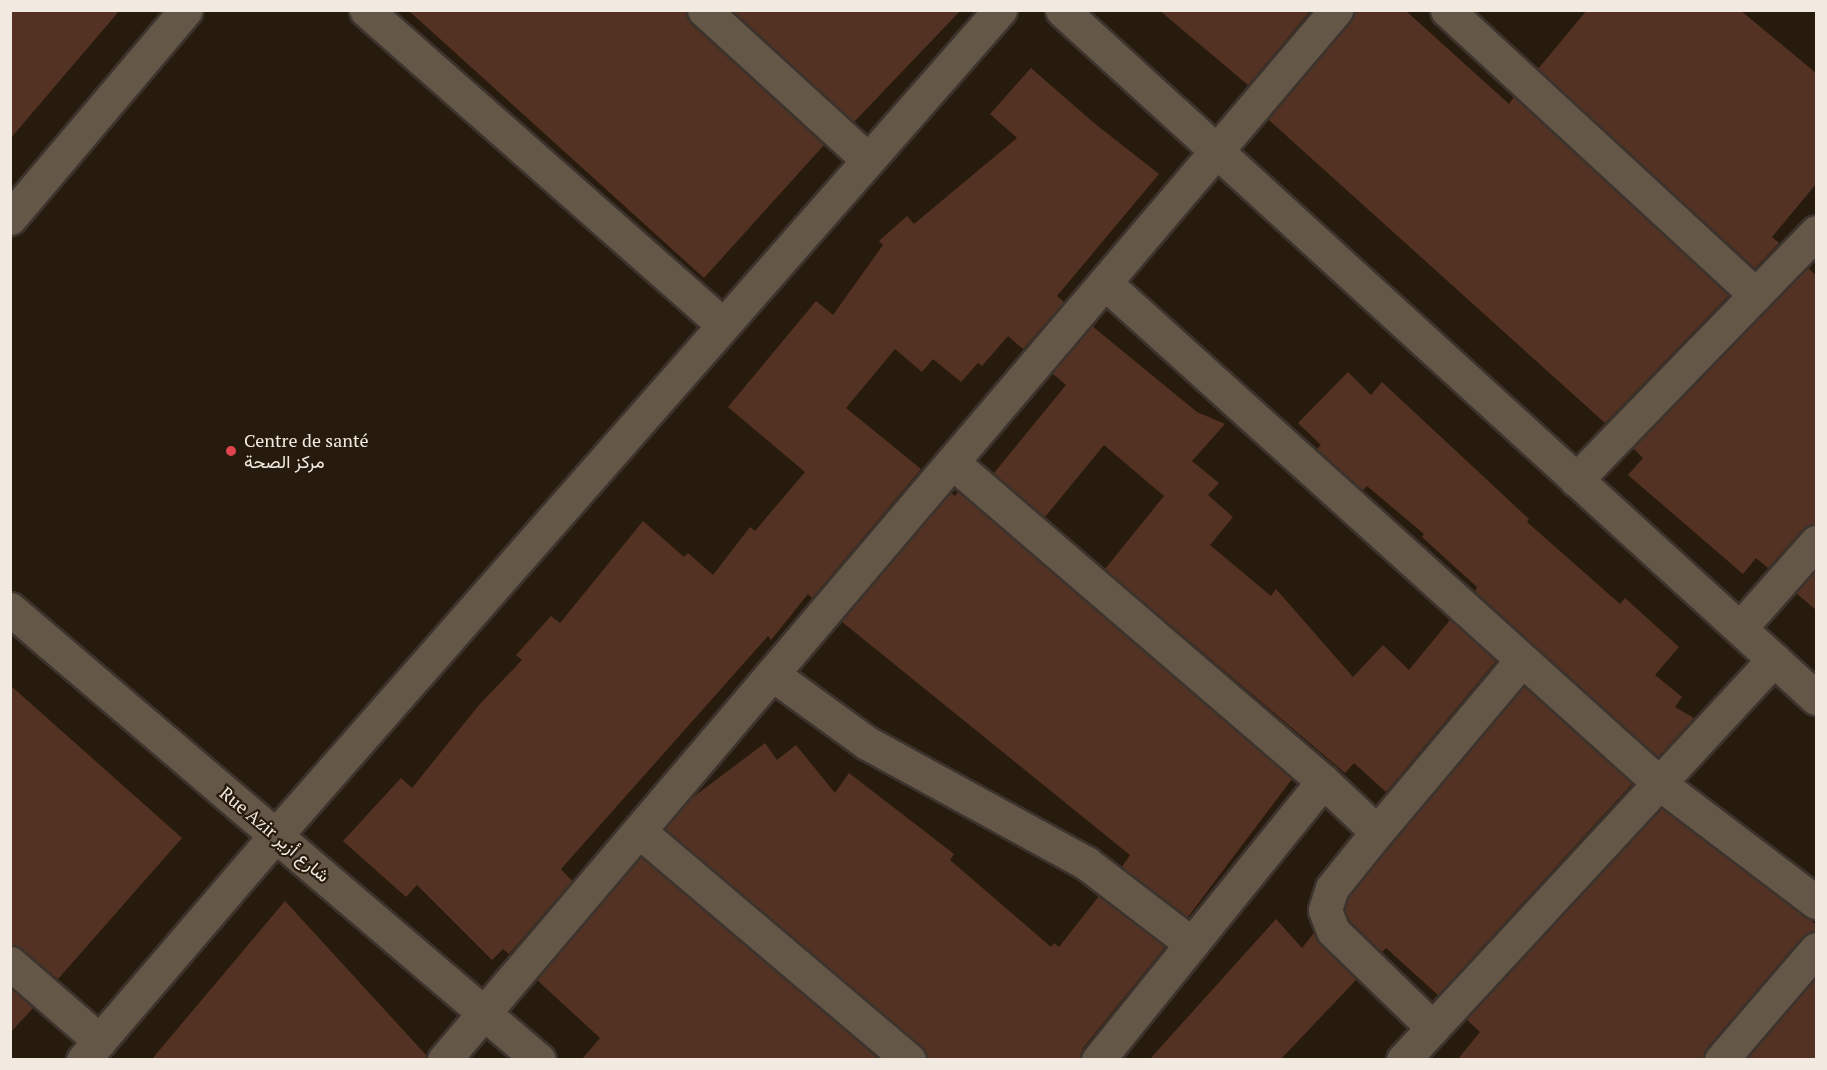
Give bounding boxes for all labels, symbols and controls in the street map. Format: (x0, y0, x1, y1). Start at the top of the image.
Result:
place label: Centre de santé مركز الصحة (244, 430, 369, 472)
marker: Centre de santé مركز الصحة (222, 442, 240, 460)
street label: Rue Azir شارع أزير (216, 782, 334, 886)

